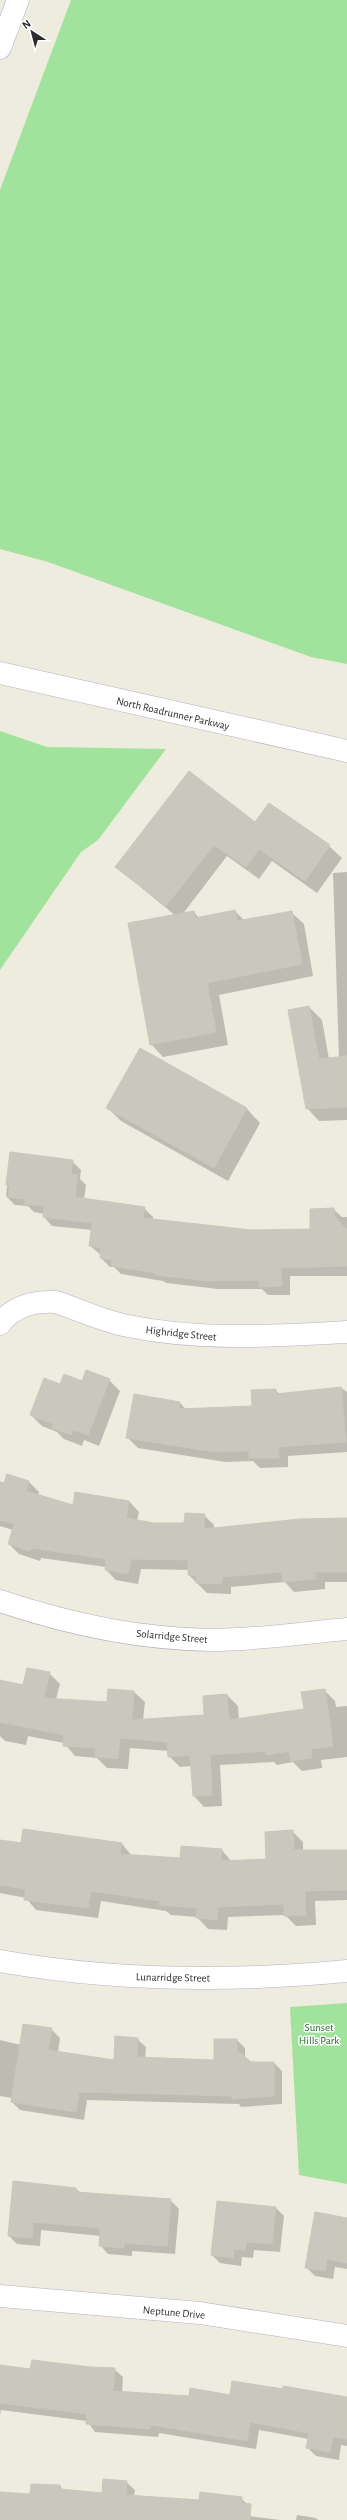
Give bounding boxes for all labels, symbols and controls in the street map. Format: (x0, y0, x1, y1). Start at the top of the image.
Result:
north arrow (12, 12, 52, 52)
text: N (20, 18, 33, 31)
street label: North Roadrunner Parkway (115, 695, 231, 732)
street label: Highridge Street (145, 1324, 217, 1343)
street label: Solarridge Street (136, 1628, 209, 1645)
street label: Lunarridge Street (136, 1971, 211, 1984)
park label: Sunset Hills Park (299, 2022, 339, 2046)
street label: Neptune Drive (142, 2304, 206, 2321)

